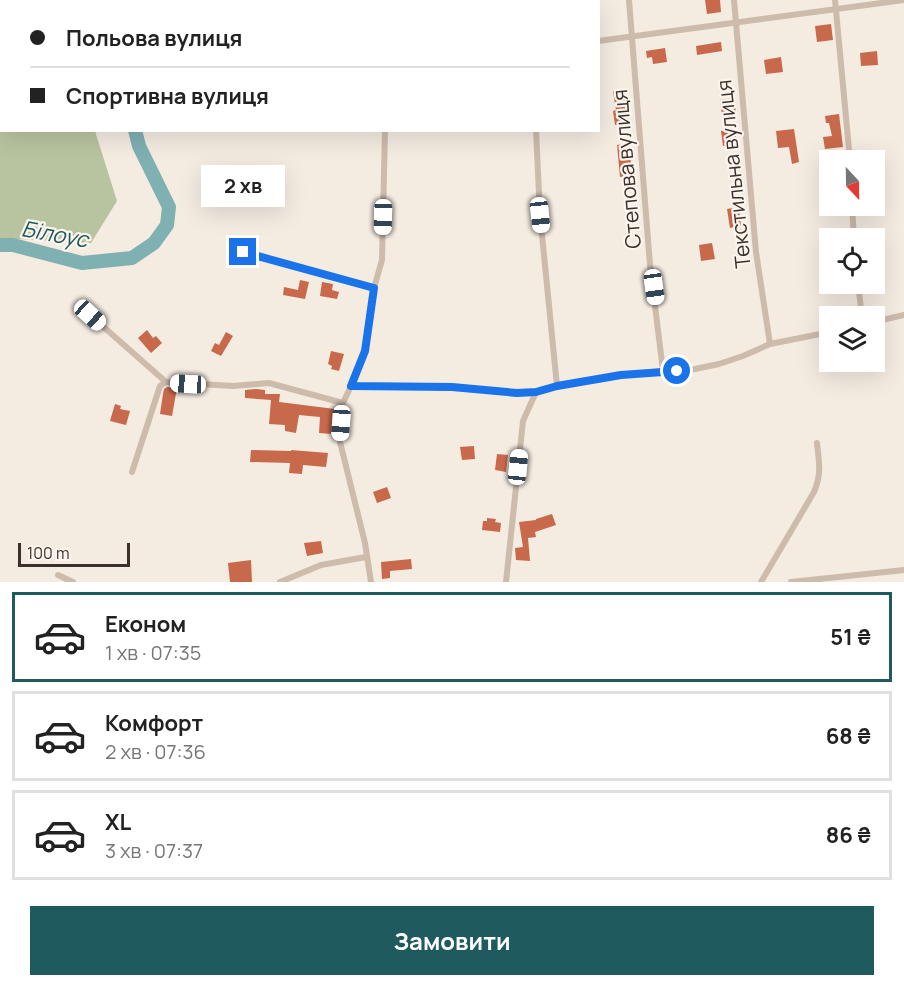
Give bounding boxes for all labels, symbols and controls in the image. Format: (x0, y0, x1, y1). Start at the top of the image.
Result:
text: Польова вулиця (66, 23, 242, 53)
street label: Текстильна вулиця (709, 78, 757, 270)
text: Спортивна вулиця (66, 81, 269, 111)
street label: Степова вулиця (605, 88, 647, 250)
north arrow (819, 150, 885, 216)
map controls (819, 150, 885, 372)
callout: 2 хв (201, 165, 285, 207)
text: 2 хв (224, 172, 262, 199)
car (529, 196, 551, 234)
car (374, 199, 392, 235)
water label: Білоус (19, 213, 92, 255)
button: locate (819, 228, 885, 294)
route end (229, 238, 256, 265)
car (643, 268, 665, 306)
car (71, 296, 109, 334)
button: layers (819, 306, 885, 372)
route start (663, 357, 690, 384)
car (170, 374, 206, 394)
car (331, 404, 351, 442)
car (507, 448, 529, 486)
scale bar (18, 540, 130, 568)
text: 100 m (27, 542, 70, 564)
text: Економ (105, 609, 186, 639)
icon: car (33, 610, 87, 664)
text: 51 ₴ (830, 622, 871, 652)
text: 1 хв · 07:35 (105, 639, 201, 666)
text: Комфорт (105, 708, 203, 738)
icon: car (33, 709, 87, 763)
text: 68 ₴ (826, 721, 871, 751)
text: 2 хв · 07:36 (105, 738, 206, 765)
text: XL (105, 807, 131, 837)
icon: car (33, 808, 87, 862)
text: 86 ₴ (826, 820, 871, 850)
text: 3 хв · 07:37 (105, 837, 203, 864)
button: Замовити (30, 906, 874, 975)

